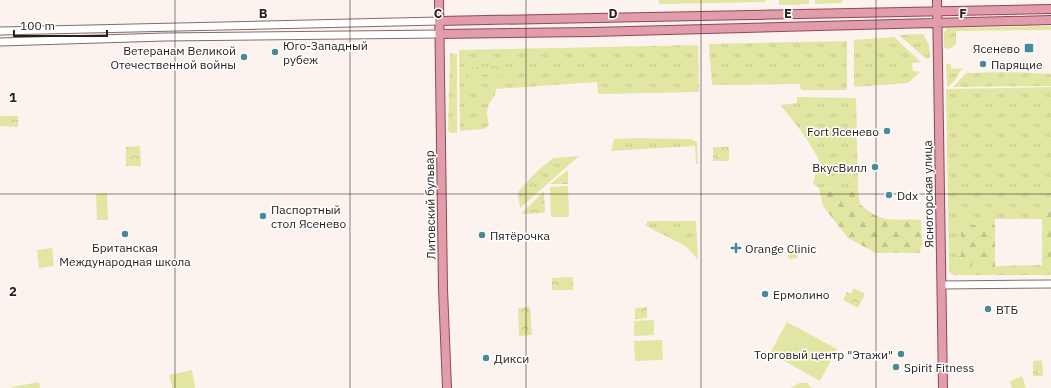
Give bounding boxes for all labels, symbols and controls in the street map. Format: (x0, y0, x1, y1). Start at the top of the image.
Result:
text: B (259, 5, 268, 22)
text: C (434, 5, 443, 22)
text: D (608, 5, 618, 22)
text: E (784, 5, 792, 22)
text: F (959, 5, 967, 22)
scale bar (14, 12, 107, 38)
text: 100 m (20, 18, 55, 33)
place label: Юго-Западный рубеж (283, 38, 368, 67)
place label: Ясенево (973, 41, 1020, 56)
marker: Ясенево (1023, 42, 1035, 54)
place label: Ветеранам Великой Отечественной войны (110, 43, 236, 72)
marker: Юго-Западный рубеж (270, 47, 280, 57)
marker: Ветеранам Великой Отечественной войны (239, 52, 249, 62)
place label: Парящие (991, 57, 1043, 72)
marker: Парящие (978, 59, 988, 69)
text: 1 (9, 89, 17, 106)
place label: Fort Ясенево (807, 124, 879, 139)
marker: Fort Ясенево (882, 126, 892, 136)
street label: Ясногорская улица (920, 140, 936, 248)
street label: Литовский бульвар (422, 150, 438, 260)
place label: ВкусВилл (812, 160, 867, 175)
marker: ВкусВилл (870, 162, 880, 172)
place label: Ddx (897, 188, 918, 203)
marker: Ddx (884, 190, 894, 200)
place label: Паспортный стол Ясенево (271, 202, 346, 231)
marker: Паспортный стол Ясенево (258, 211, 268, 221)
place label: Пятёрочка (490, 228, 550, 243)
marker: Британская Международная школа (120, 229, 130, 239)
marker: Пятёрочка (477, 230, 487, 240)
place label: Британская Международная школа (59, 240, 191, 269)
place label: Orange Clinic (745, 241, 816, 256)
marker: Orange Clinic (730, 242, 742, 254)
text: 2 (9, 283, 17, 300)
place label: Ермолино (773, 287, 830, 302)
marker: Ермолино (760, 289, 770, 299)
place label: ВТБ (996, 302, 1018, 317)
marker: ВТБ (983, 304, 993, 314)
place label: Торговый центр "Этажи" (754, 347, 893, 362)
marker: Торговый центр "Этажи" (896, 349, 906, 359)
place label: Дикси (494, 351, 529, 366)
marker: Дикси (481, 353, 491, 363)
place label: Spirit Fitness (904, 360, 974, 375)
marker: Spirit Fitness (891, 362, 901, 372)

